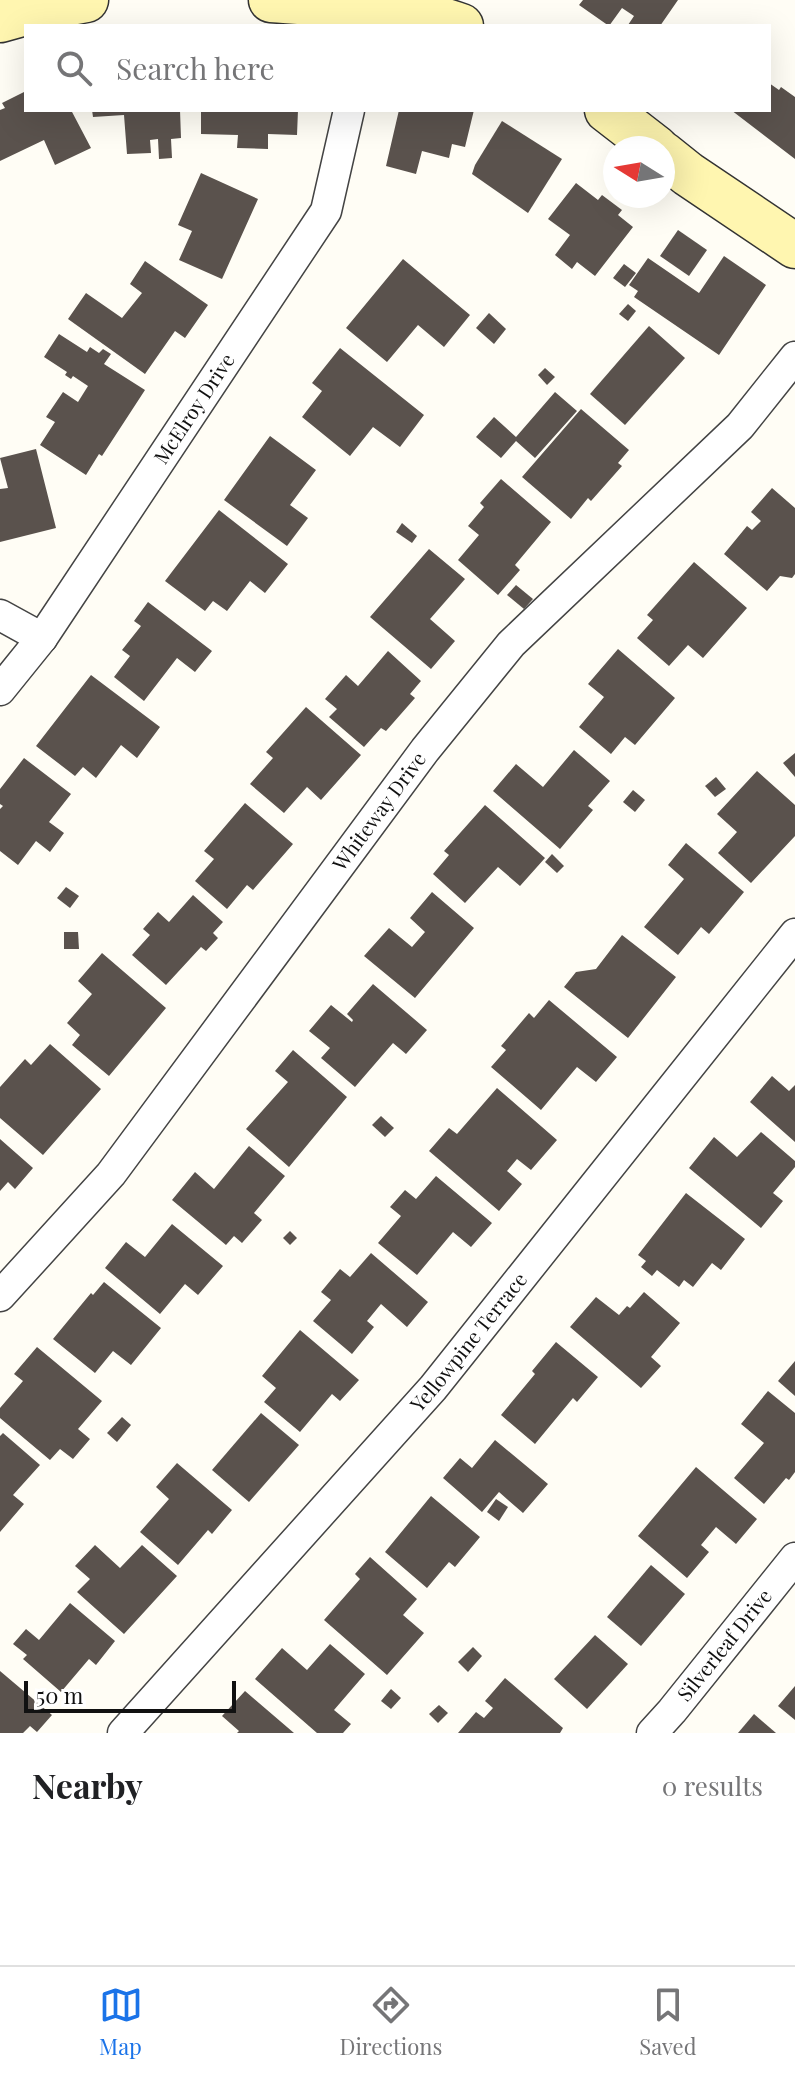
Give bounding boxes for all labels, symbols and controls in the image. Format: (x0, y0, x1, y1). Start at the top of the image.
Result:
search box (24, 24, 771, 112)
icon: search (52, 46, 96, 90)
text: Search here (116, 48, 275, 88)
north arrow (603, 136, 675, 208)
street label: McElroy Drive (147, 347, 240, 469)
street label: Whiteway Drive (325, 746, 431, 876)
street label: Yellowpine Terrace (403, 1266, 532, 1417)
street label: Silverleaf Drive (670, 1583, 777, 1706)
scale bar (24, 1677, 236, 1713)
text: 50 m (36, 1680, 83, 1710)
text: Nearby (32, 1762, 143, 1808)
text: 0 results (662, 1768, 763, 1803)
tab: Map (99, 1983, 143, 2061)
tab: Directions (340, 1983, 442, 2061)
tab: Saved (639, 1983, 697, 2061)

